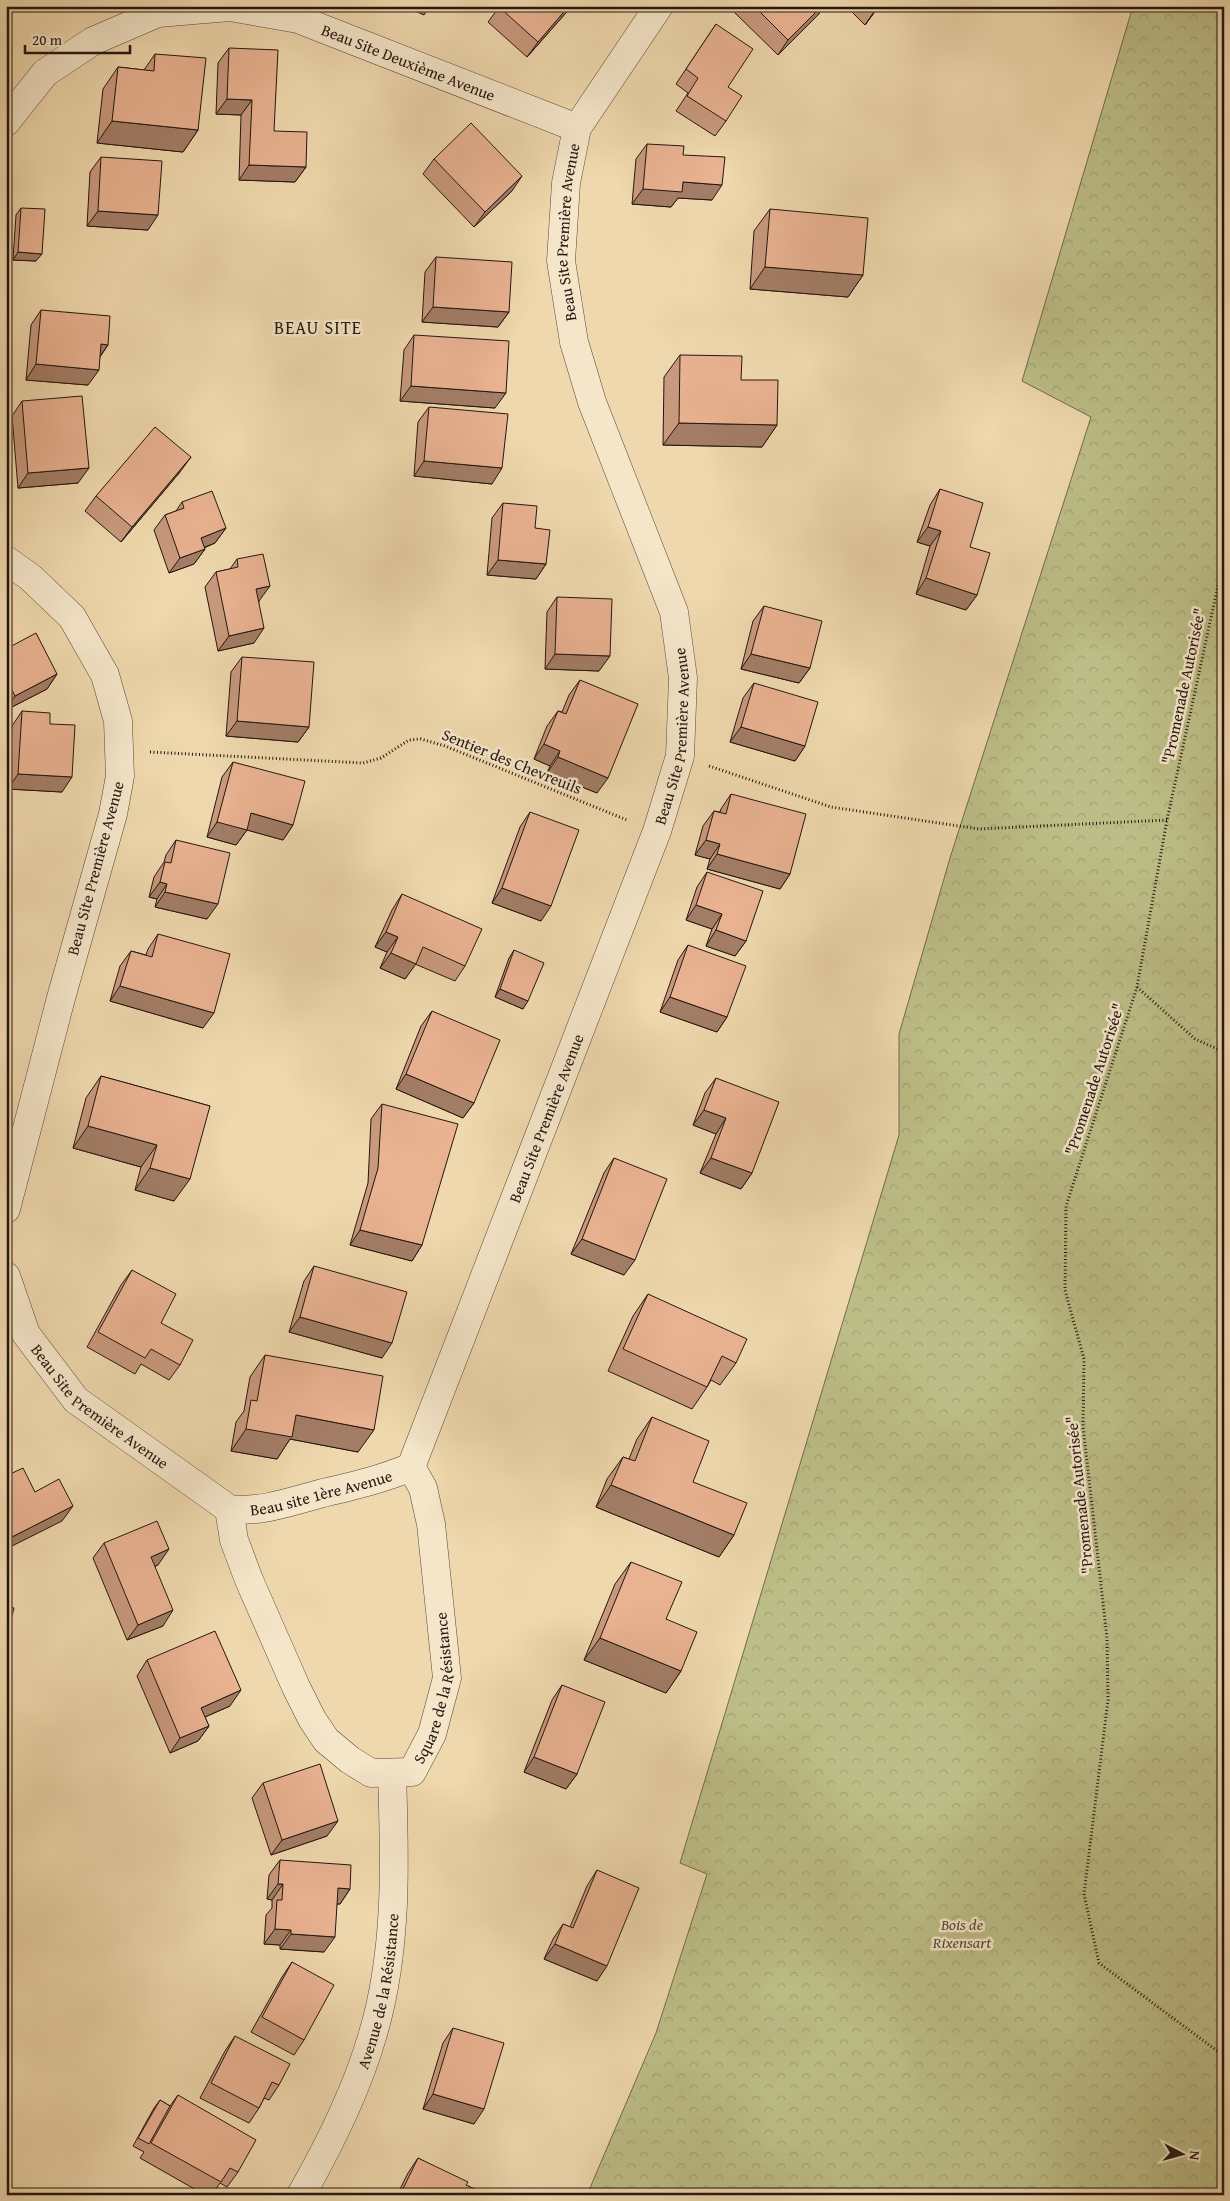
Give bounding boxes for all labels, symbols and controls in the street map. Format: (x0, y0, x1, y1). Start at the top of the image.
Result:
street label: Beau Site Deuxième Avenue (318, 17, 499, 107)
scale bar (25, 22, 130, 54)
text: 20 m (32, 29, 63, 50)
street label: Beau Site Première Avenue (549, 141, 586, 323)
district label: BEAU SITE (274, 314, 362, 341)
street label: "Promenade Autorisée" (1155, 606, 1211, 766)
street label: Beau Site Première Avenue (648, 646, 695, 828)
street label: Sentier des Chevreuils (438, 722, 586, 800)
street label: Beau Site Première Avenue (60, 778, 130, 958)
street label: "Promenade Autorisée" (1058, 1000, 1130, 1158)
street label: Beau Site Première Avenue (502, 1030, 589, 1206)
street label: Beau Site Première Avenue (25, 1339, 174, 1475)
street label: "Promenade Autorisée" (1059, 1415, 1099, 1575)
street label: Beau site 1ère Avenue (249, 1463, 395, 1522)
street label: Square de la Résistance (407, 1611, 460, 1768)
park label: Bois de Rixensart (932, 1912, 992, 1954)
street label: Avenue de la Résistance (350, 1913, 404, 2072)
north arrow (1158, 2128, 1208, 2178)
text: N (1184, 2150, 1205, 2162)

